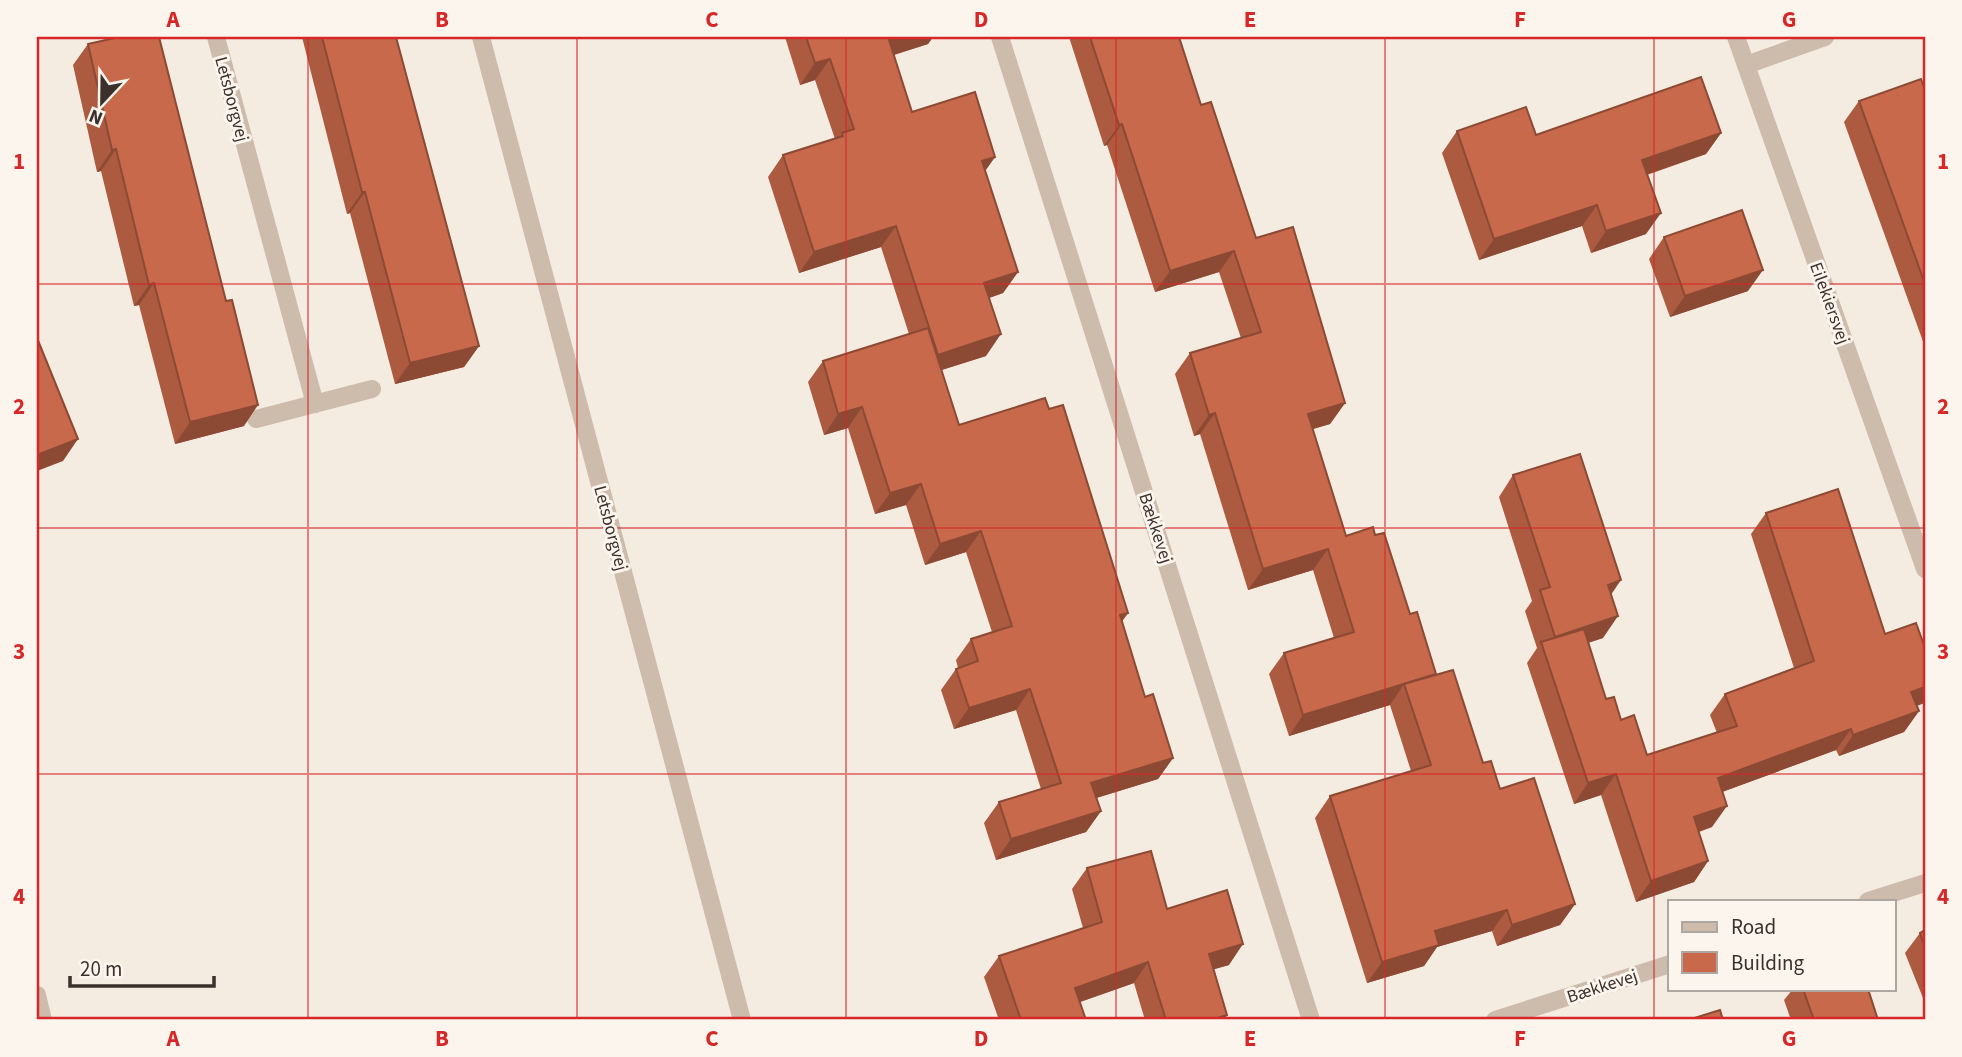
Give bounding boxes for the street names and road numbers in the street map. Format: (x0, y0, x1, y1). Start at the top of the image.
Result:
street label: Letsborgvej (208, 54, 255, 144)
street label: Eilekiersvej (1803, 259, 1856, 347)
street label: Letsborgvej (587, 483, 634, 573)
street label: Bækkevej (1132, 490, 1179, 567)
street label: Bækkevej (1564, 963, 1641, 1010)

